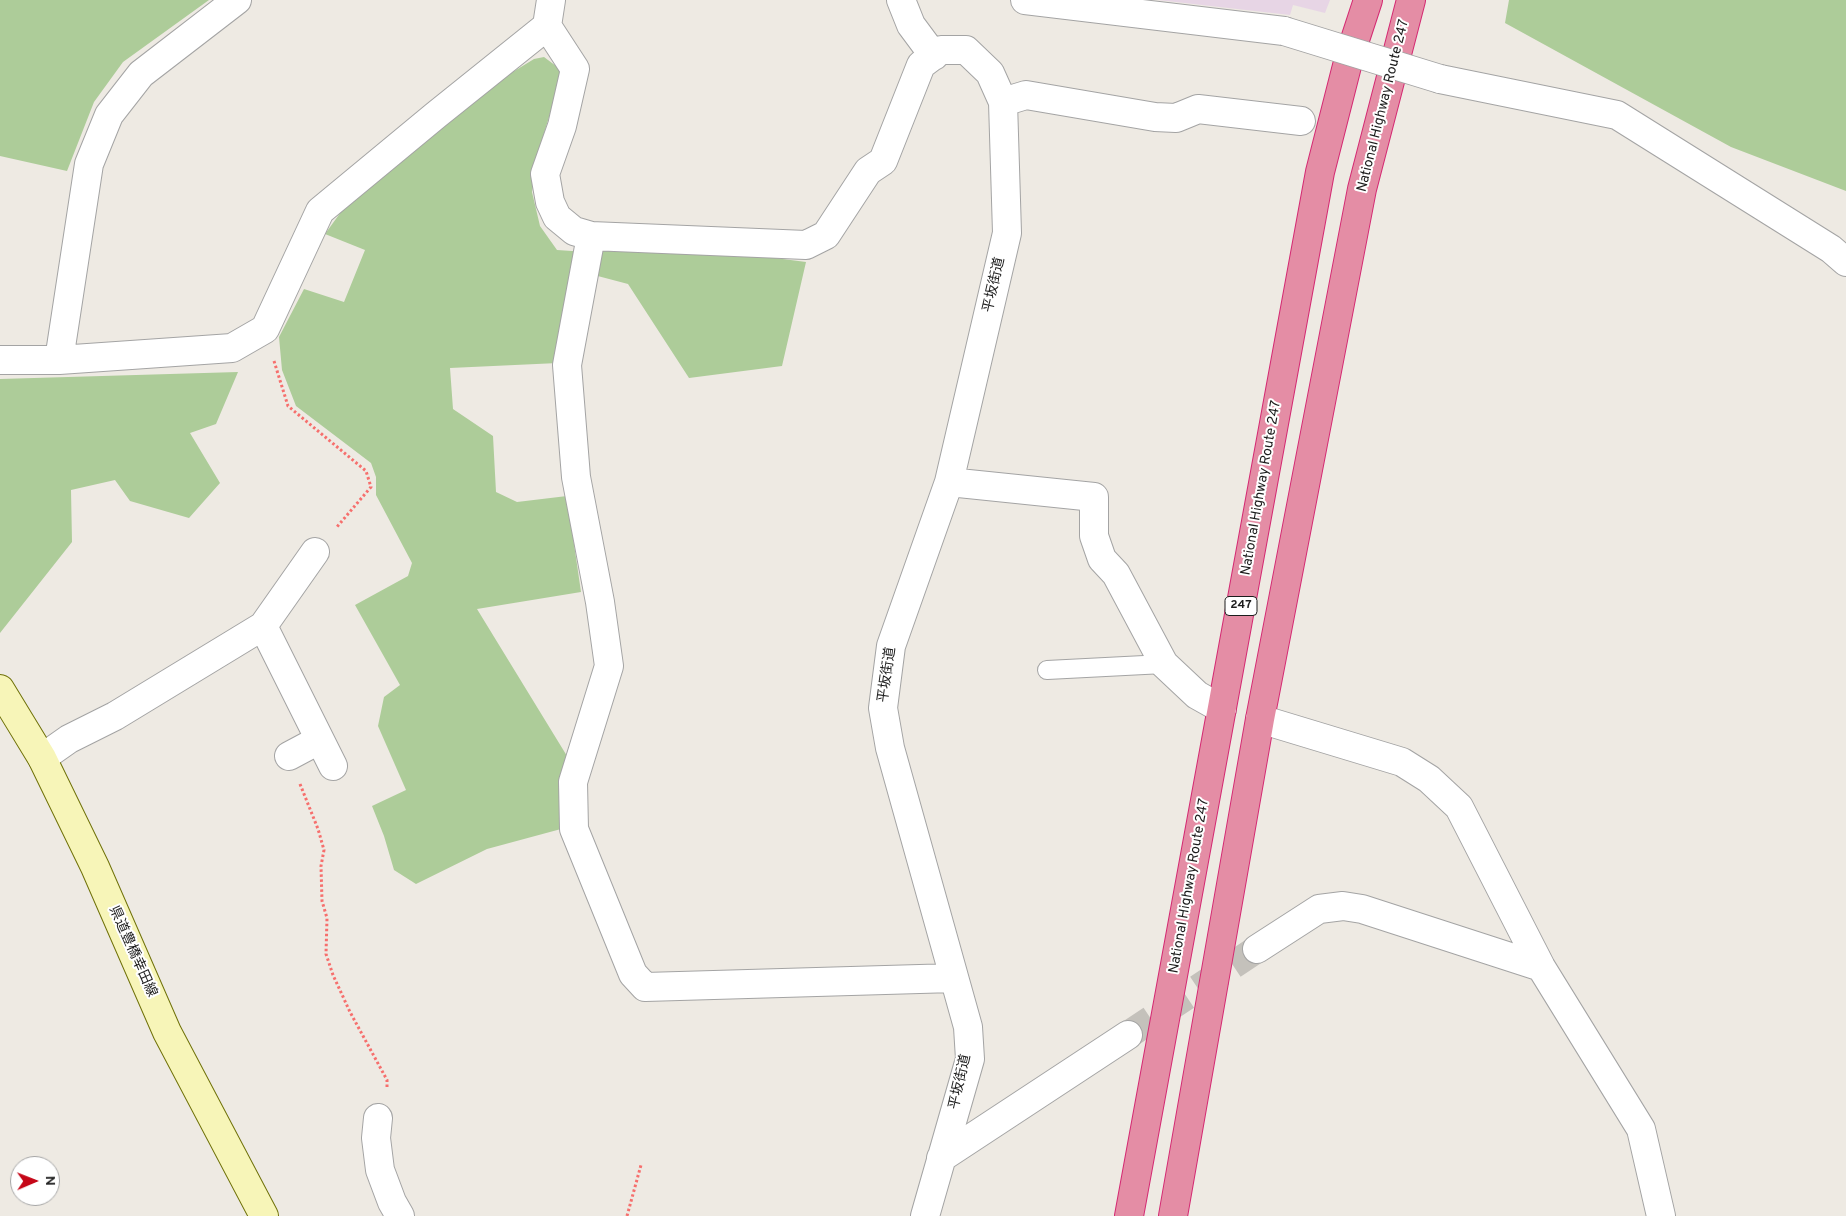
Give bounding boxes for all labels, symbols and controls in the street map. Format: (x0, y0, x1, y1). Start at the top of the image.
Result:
street label: National Highway Route 247 (1354, 18, 1414, 194)
street label: 平坂街道 (981, 256, 1009, 314)
street label: National Highway Route 247 (1238, 399, 1286, 577)
road number: 247 (1225, 596, 1257, 616)
street label: 平坂街道 (876, 646, 900, 704)
street label: National Highway Route 247 (1166, 797, 1214, 975)
street label: 県道豊橋幸田線 (104, 904, 160, 1000)
street label: 平坂街道 (947, 1053, 975, 1111)
north arrow (10, 1156, 60, 1206)
text: N (41, 1176, 58, 1186)

